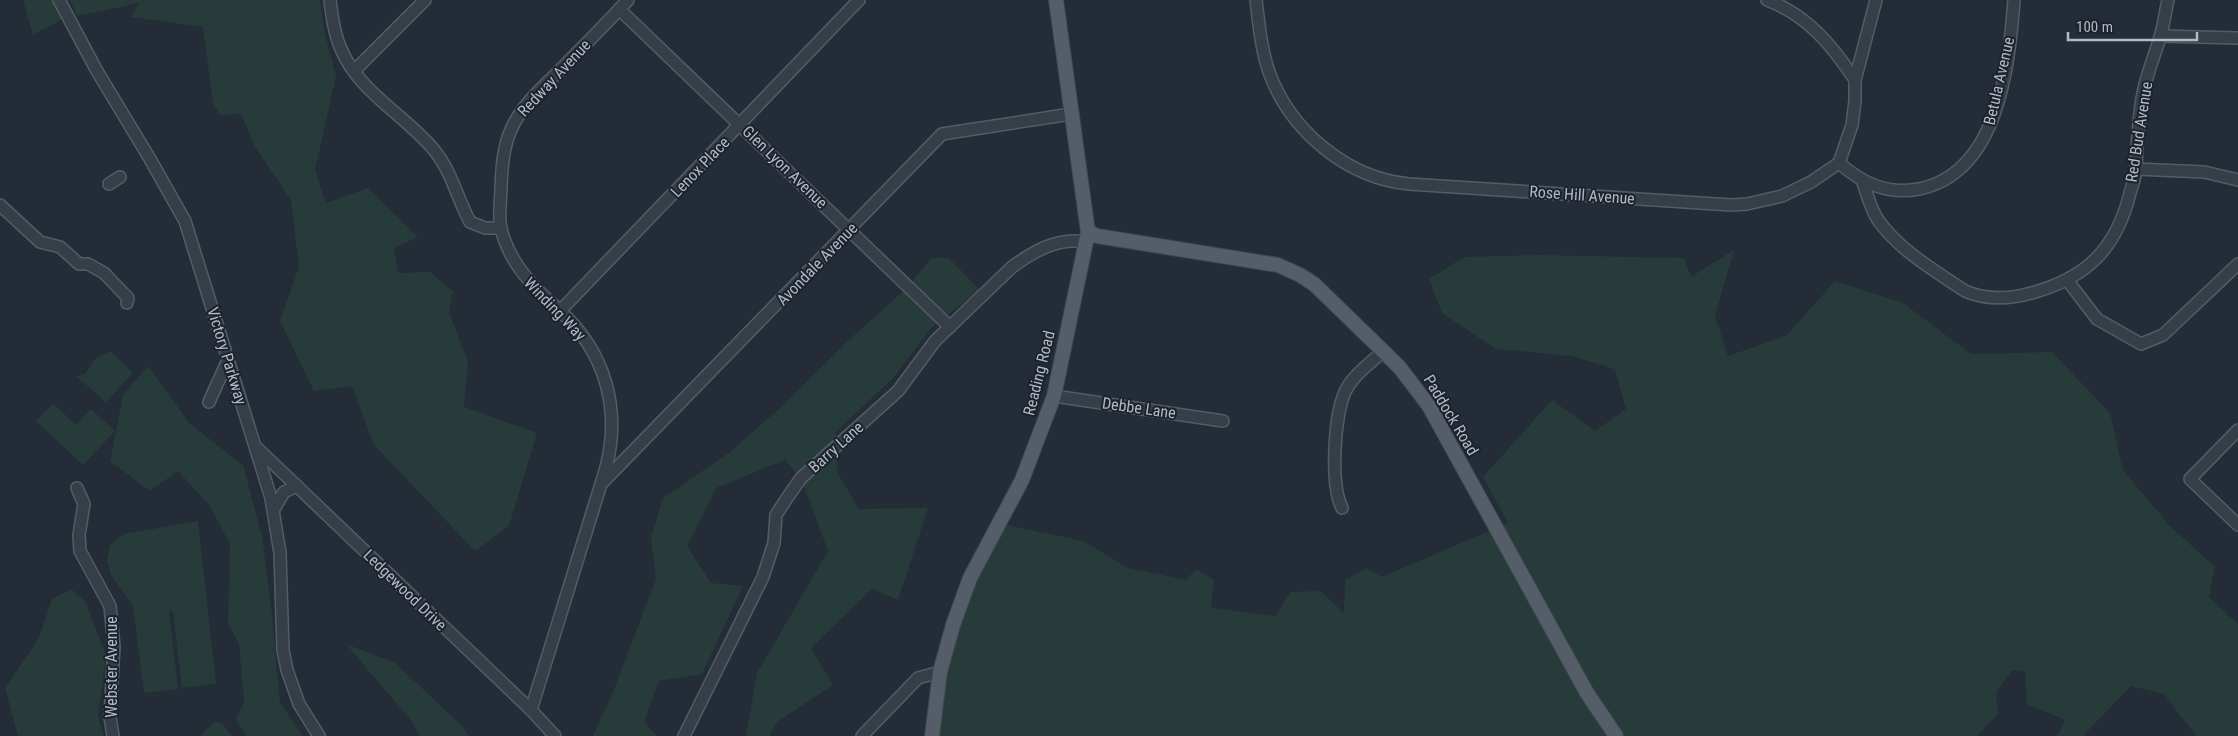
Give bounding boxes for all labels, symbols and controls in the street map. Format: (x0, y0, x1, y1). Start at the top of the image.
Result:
scale bar (2068, 10, 2197, 42)
text: 100 m (2076, 18, 2113, 36)
street label: Betula Avenue (1980, 35, 2018, 127)
street label: Redway Avenue (514, 36, 594, 120)
street label: Red Bud Avenue (2122, 80, 2156, 184)
street label: Glen Lyon Avenue (739, 122, 831, 212)
street label: Lenox Place (667, 133, 733, 201)
street label: Rose Hill Avenue (1529, 182, 1635, 208)
street label: Avondale Avenue (773, 219, 861, 309)
street label: Winding Way (520, 273, 590, 345)
street label: Victory Parkway (203, 305, 251, 407)
street label: Reading Road (1019, 329, 1059, 417)
street label: Paddock Road (1419, 371, 1483, 459)
street label: Debbe Lane (1101, 393, 1177, 423)
street label: Barry Lane (805, 417, 867, 477)
street label: Ledgewood Drive (359, 546, 451, 634)
street label: Webster Avenue (102, 616, 121, 718)

